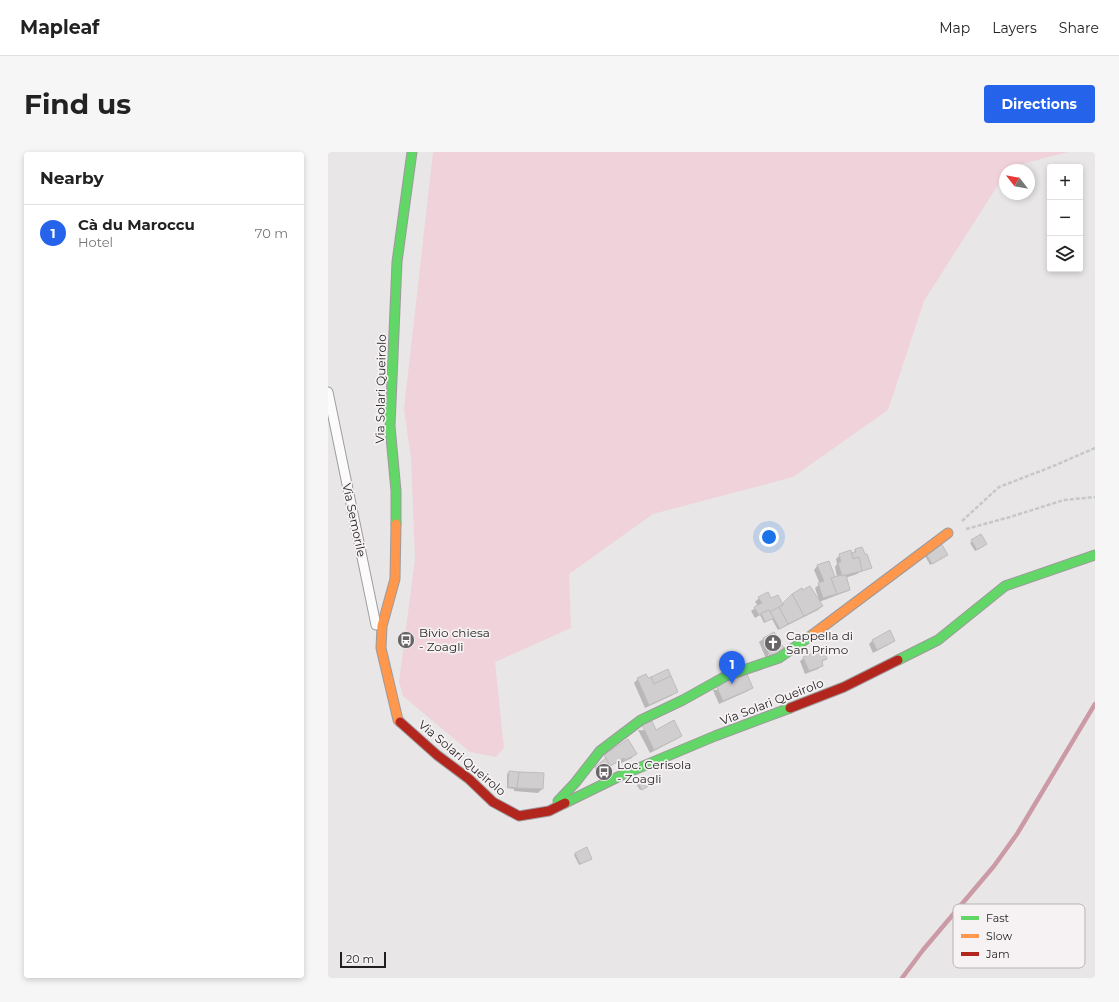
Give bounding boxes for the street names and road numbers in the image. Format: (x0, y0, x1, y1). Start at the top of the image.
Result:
street label: Via Solari Queirolo (372, 334, 389, 444)
street label: Via Semorile (339, 482, 370, 558)
street label: Via Solari Queirolo (718, 675, 826, 728)
street label: Via Solari Queirolo (416, 717, 509, 799)

